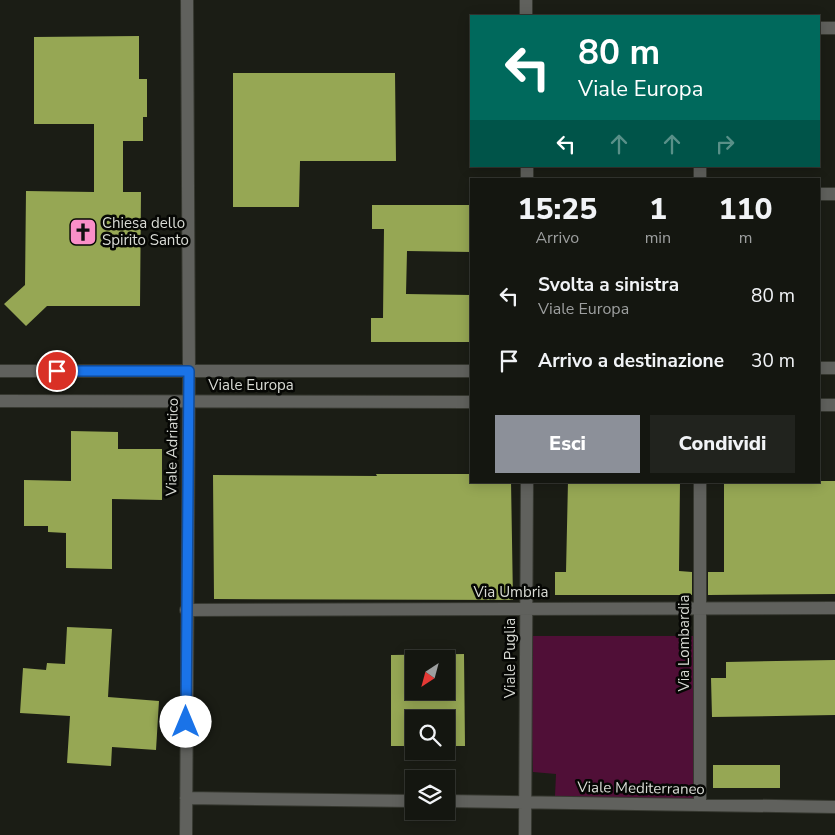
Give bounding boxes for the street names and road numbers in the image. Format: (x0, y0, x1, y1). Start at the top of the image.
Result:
street label: Viale Europa (207, 375, 294, 395)
street label: Viale Adriatico (161, 398, 183, 497)
street label: Via Umbria (473, 582, 548, 602)
street label: Via Lombardia (674, 594, 694, 693)
street label: Viale Puglia (500, 618, 520, 699)
street label: Viale Mediterraneo (576, 777, 705, 799)

